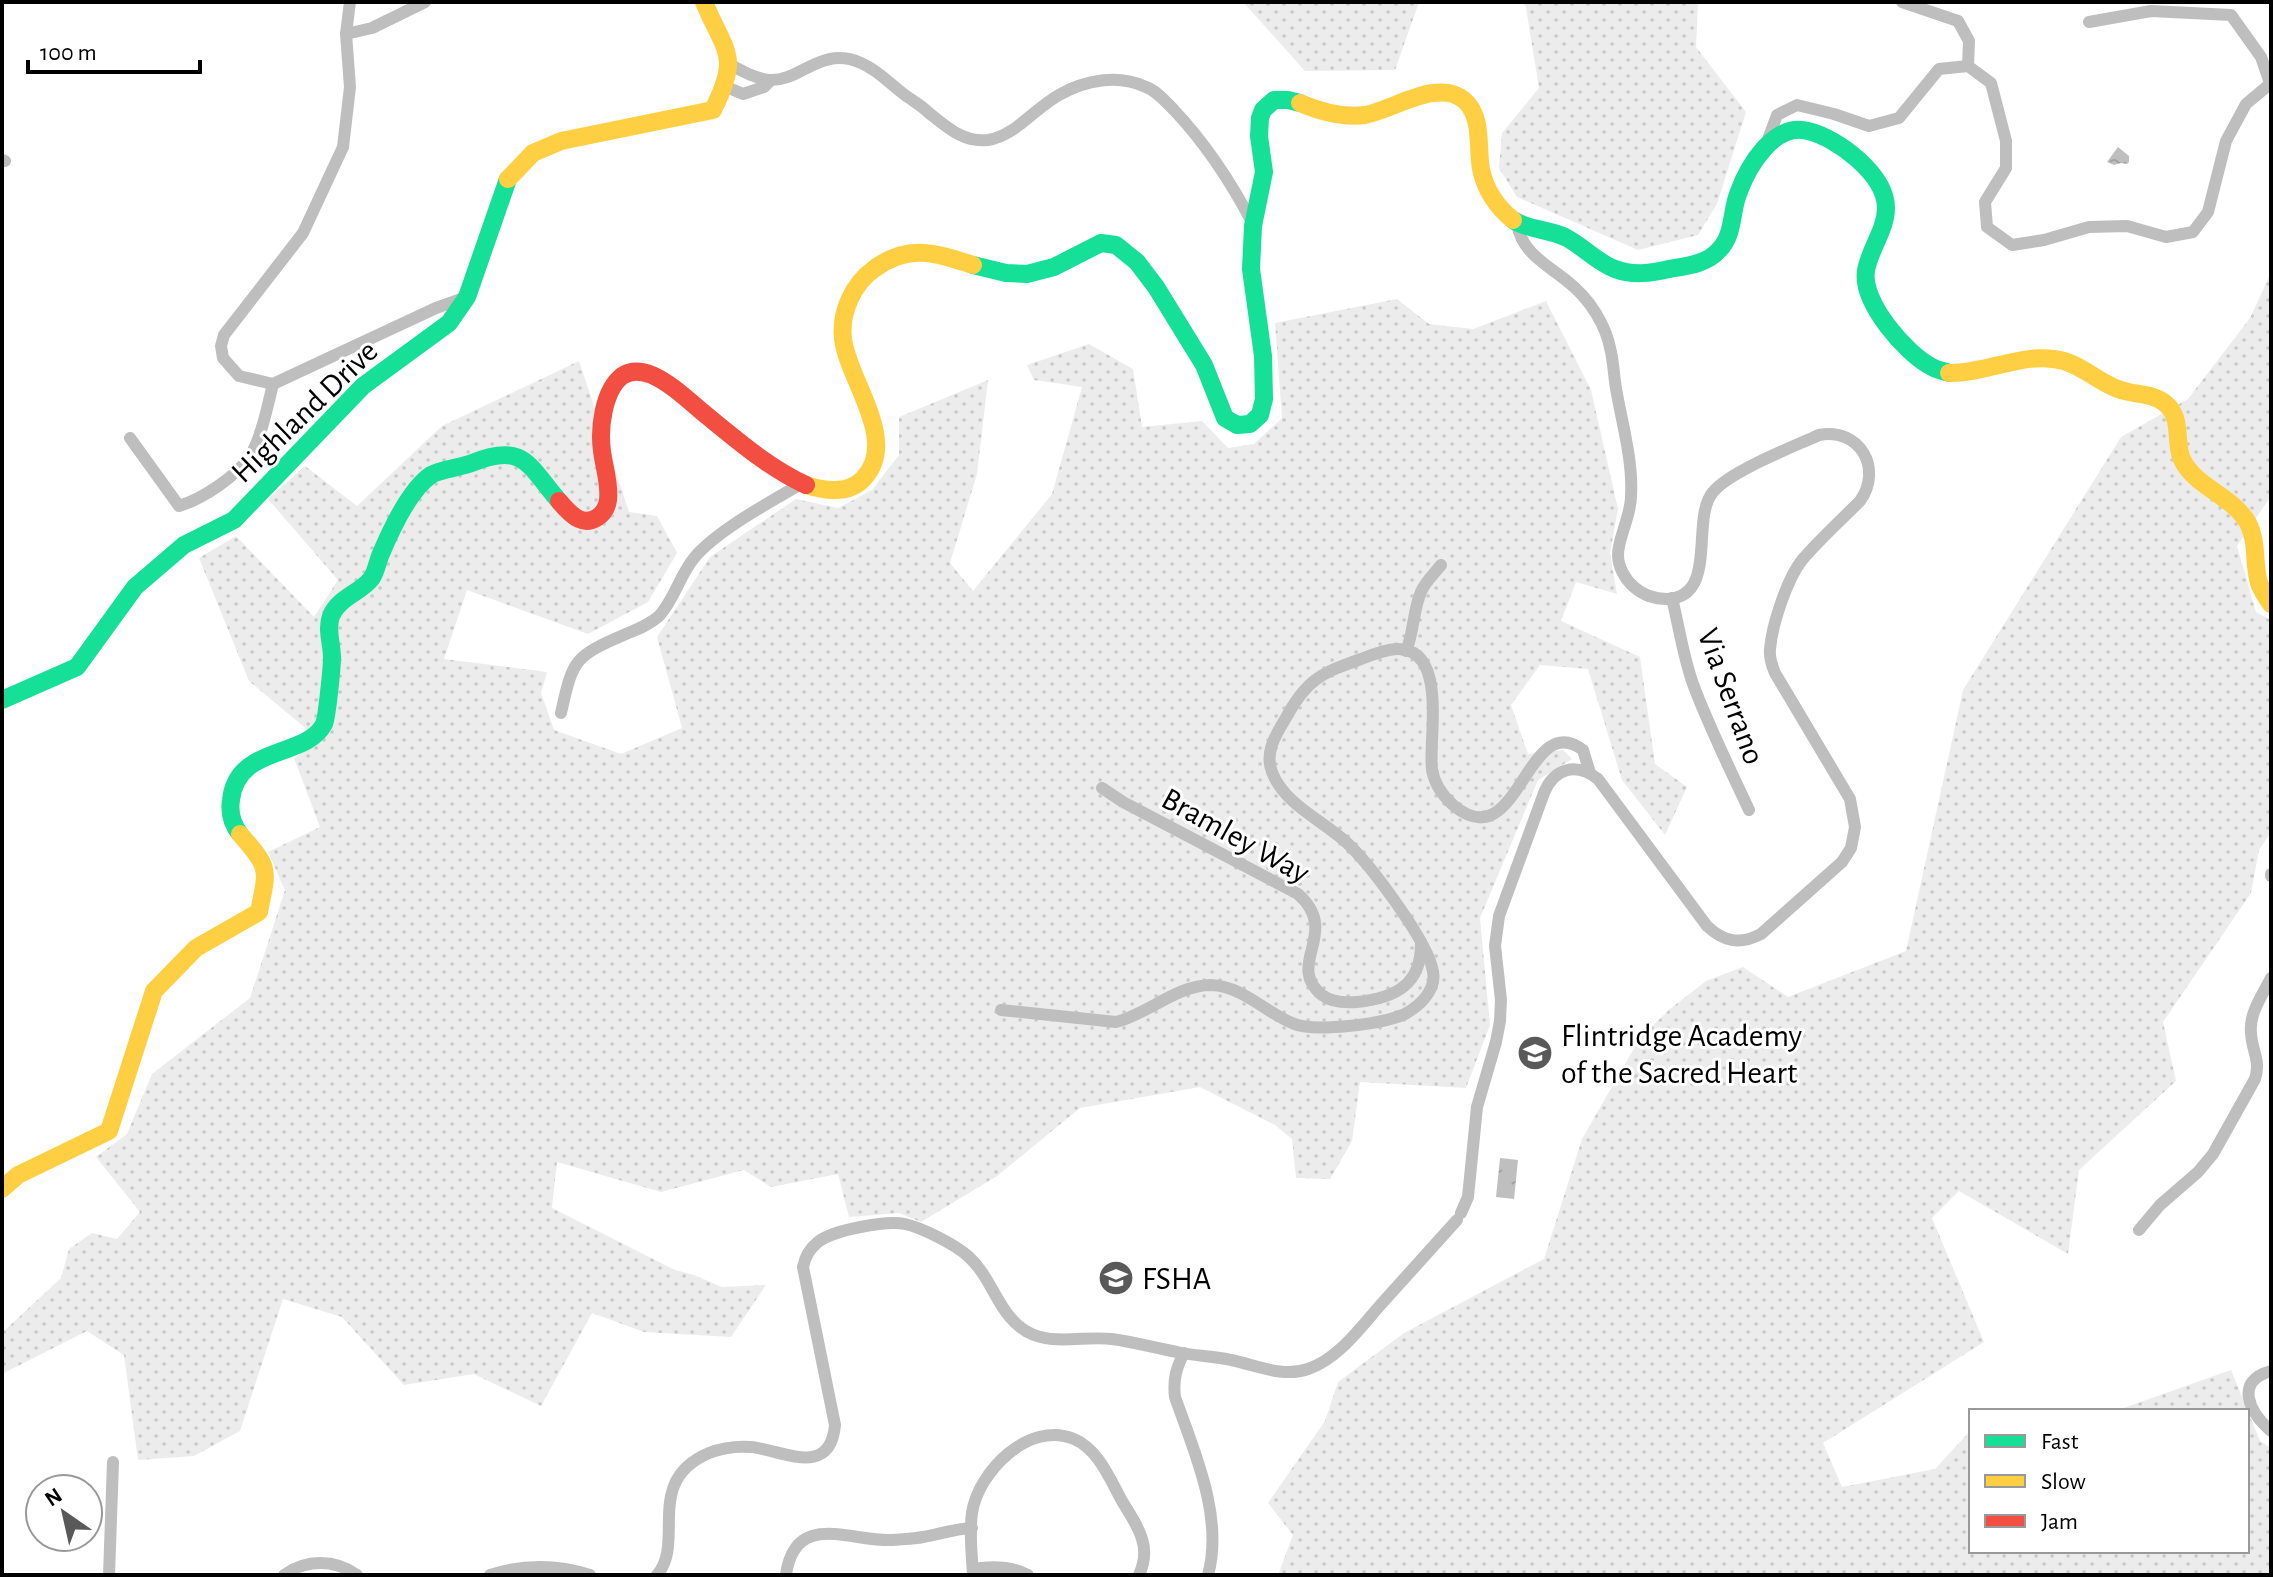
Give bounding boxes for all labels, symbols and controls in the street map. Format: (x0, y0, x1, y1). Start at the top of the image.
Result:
scale bar (28, 24, 200, 74)
text: 100 m (40, 41, 97, 65)
street label: Highland Drive (226, 335, 384, 489)
street label: Via Serrano (1692, 624, 1770, 769)
street label: Bramley Way (1156, 782, 1315, 890)
place label: Flintridge Academy of the Sacred Heart (1561, 1020, 1802, 1089)
school or university icon: Flintridge Academy of the Sacred Heart (1516, 1034, 1554, 1072)
school or university icon: FSHA (1097, 1259, 1135, 1297)
place label: FSHA (1142, 1263, 1211, 1295)
legend (1969, 1409, 2249, 1553)
text: Fast (2041, 1430, 2079, 1454)
text: Slow (2041, 1470, 2086, 1494)
north arrow (24, 1473, 104, 1553)
text: N (41, 1484, 66, 1511)
text: Jam (2041, 1510, 2078, 1534)

